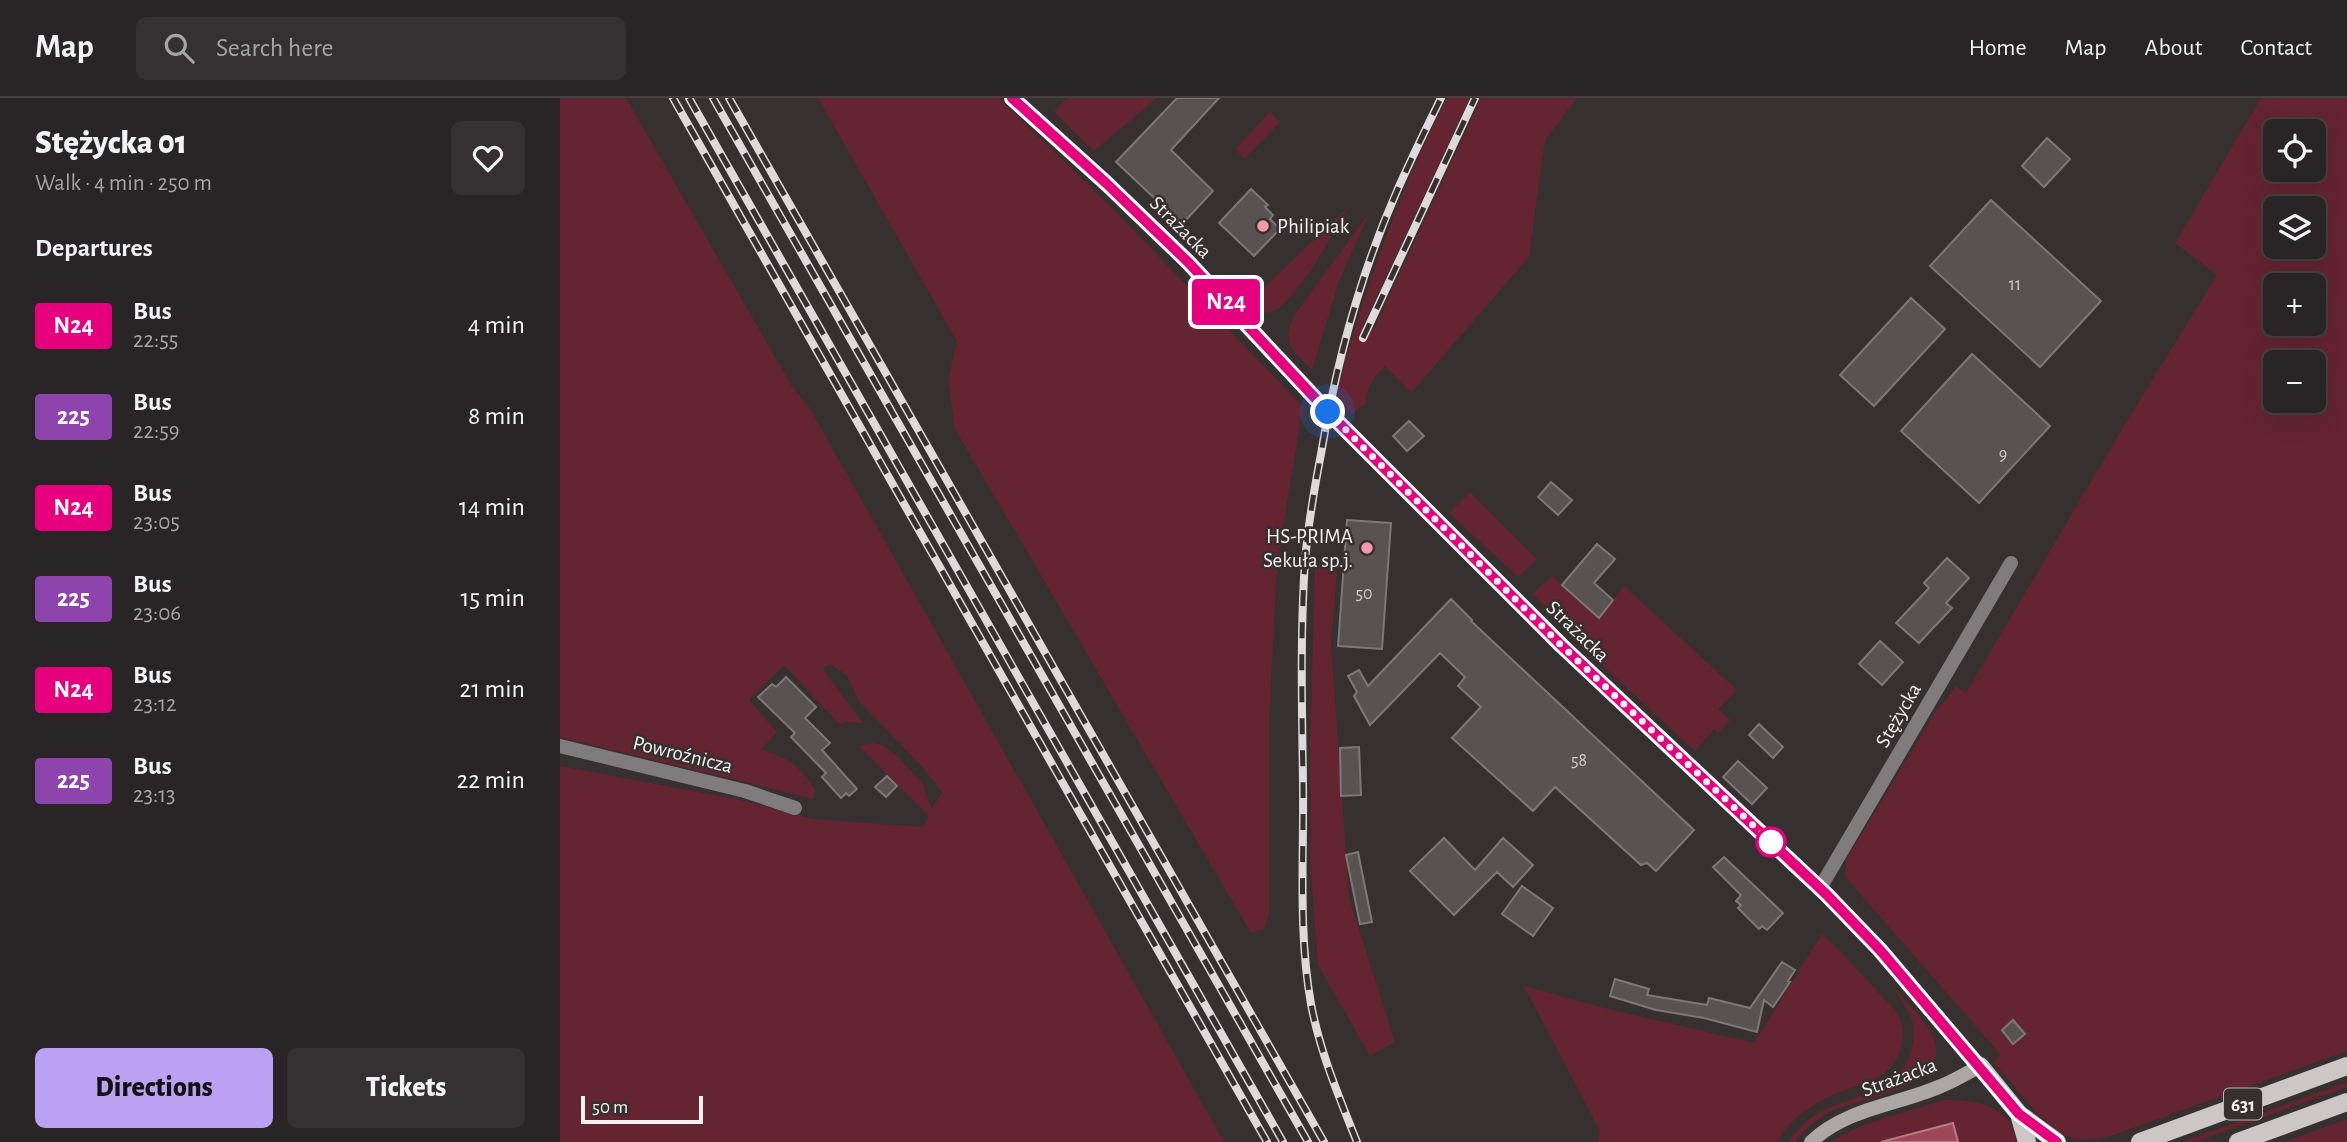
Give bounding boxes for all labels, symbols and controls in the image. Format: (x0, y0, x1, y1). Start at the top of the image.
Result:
search box (136, 17, 626, 80)
icon: search (160, 29, 198, 67)
text: Map (35, 31, 94, 64)
text: Search here (216, 35, 334, 61)
text: Home (1969, 36, 2027, 60)
text: Map (2065, 36, 2107, 60)
text: About (2145, 36, 2202, 60)
text: Contact (2240, 36, 2312, 60)
map controls (2263, 119, 2326, 413)
button: locate (2263, 119, 2326, 182)
button: heart (451, 121, 525, 195)
text: Stężycka 01 (35, 127, 187, 160)
text: Walk · 4 min · 250 m (35, 172, 212, 195)
street label: Strażacka (1146, 192, 1216, 263)
button: layers (2263, 196, 2326, 259)
place label: Philipiak (1277, 216, 1350, 237)
marker: Philipiak (1255, 218, 1271, 234)
text: Departures (35, 235, 153, 261)
button: + (2263, 273, 2326, 336)
house number: 11 (2009, 276, 2021, 294)
line badge: N24 (1186, 279, 1266, 325)
text: N24 (1206, 290, 1246, 314)
text: Bus (133, 298, 172, 324)
text: 4 min (468, 312, 525, 338)
text: N24 (53, 314, 94, 338)
text: 22:55 (133, 329, 178, 352)
button: − (2263, 350, 2326, 413)
text: Bus (133, 389, 172, 415)
your location (1310, 394, 1345, 429)
text: 8 min (468, 403, 525, 429)
text: 225 (57, 405, 90, 429)
text: 22:59 (133, 420, 180, 443)
house number: 9 (1999, 446, 2007, 464)
text: Bus (133, 480, 172, 506)
text: 14 min (459, 494, 525, 520)
text: N24 (53, 496, 94, 520)
text: 23:05 (133, 511, 180, 534)
place label: HS-PRIMA Sekuła sp.j. (1263, 526, 1353, 571)
marker: HS-PRIMA Sekuła sp.j. (1359, 540, 1375, 556)
text: Bus (133, 571, 172, 597)
text: 15 min (460, 585, 525, 611)
house number: 50 (1355, 585, 1373, 603)
text: 225 (57, 587, 90, 611)
street label: Strażacka (1542, 597, 1613, 666)
text: 23:06 (133, 602, 181, 625)
text: Bus (133, 662, 172, 688)
text: 21 min (459, 676, 525, 702)
text: N24 (53, 678, 94, 702)
street label: Stężycka (1872, 679, 1925, 751)
text: 23:12 (133, 693, 177, 716)
street label: Powroźnicza (631, 732, 735, 777)
house number: 58 (1571, 752, 1587, 770)
text: Bus (133, 753, 172, 779)
text: 22 min (457, 767, 525, 793)
text: 225 (57, 769, 90, 793)
text: 23:13 (133, 784, 176, 807)
unlabelled marker (1756, 827, 1786, 857)
button: Directions (35, 1048, 273, 1128)
button: Tickets (287, 1048, 525, 1128)
street label: Strażacka (1859, 1054, 1940, 1101)
road number: 631 (2224, 1088, 2262, 1120)
scale bar (581, 1093, 704, 1125)
text: 50 m (592, 1098, 628, 1117)

